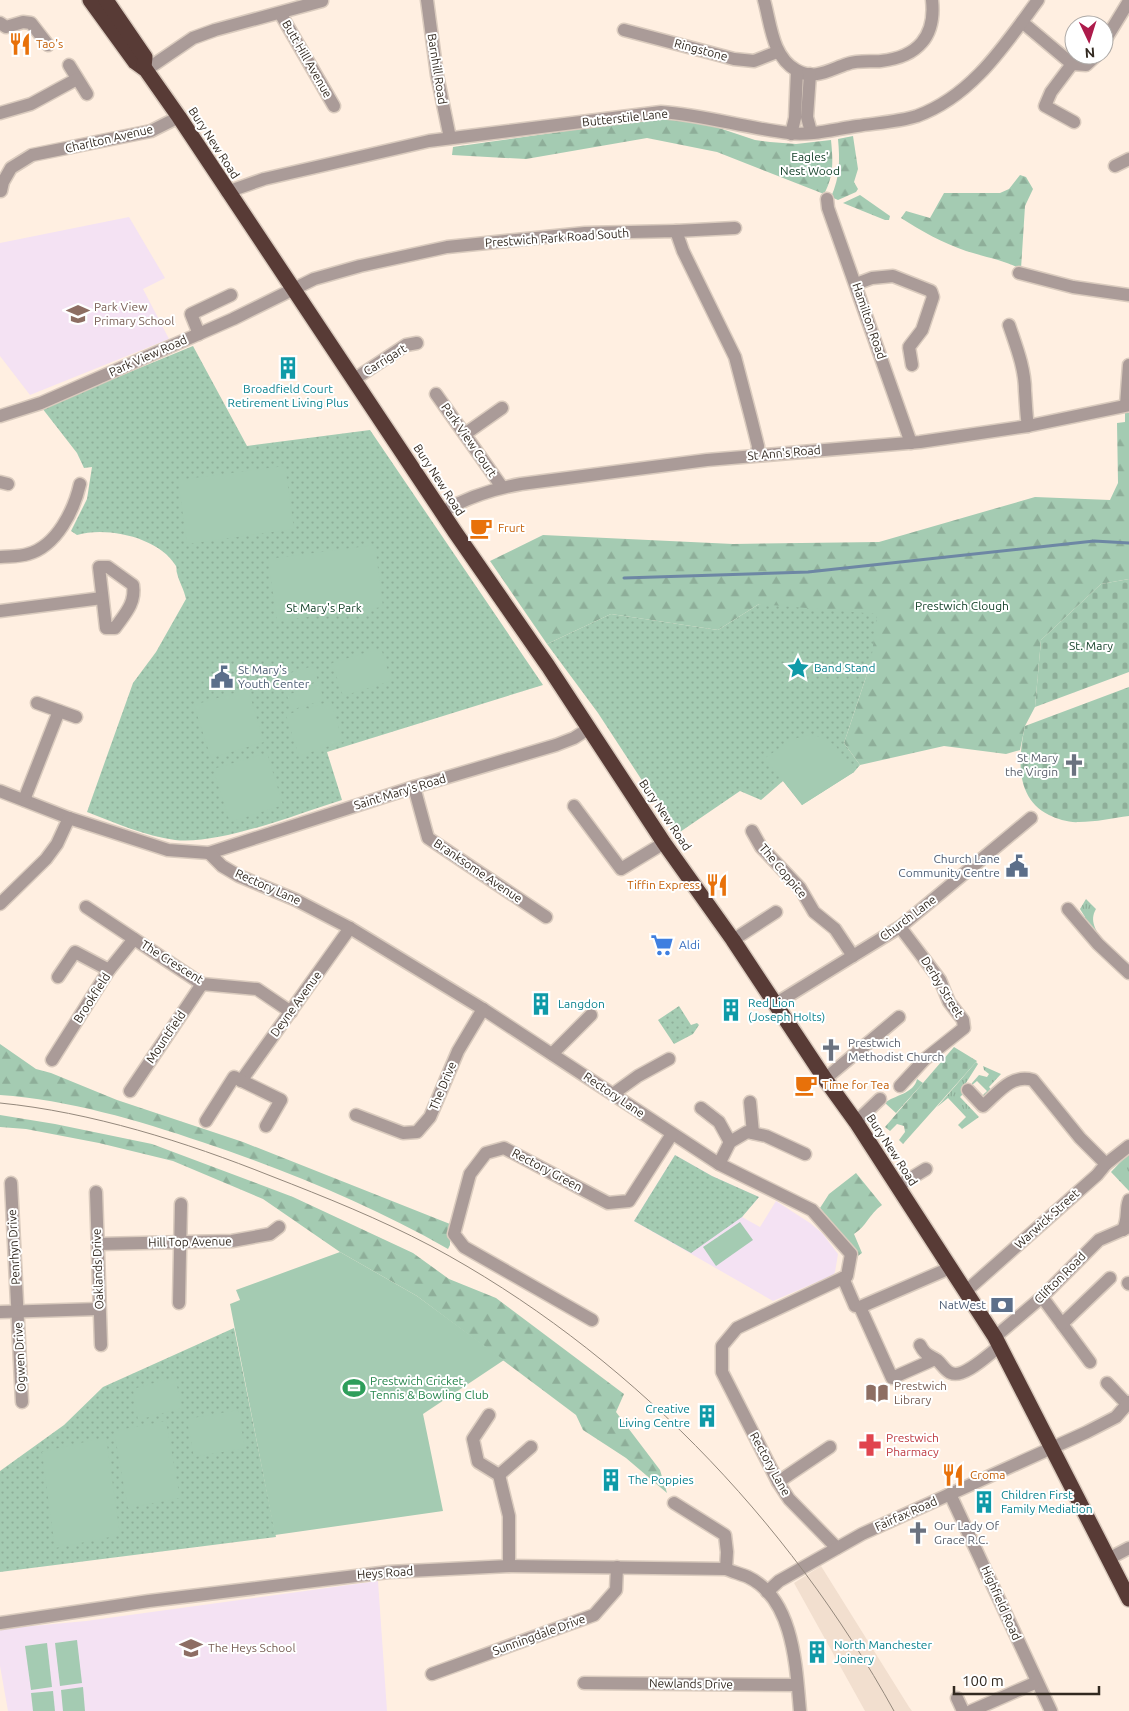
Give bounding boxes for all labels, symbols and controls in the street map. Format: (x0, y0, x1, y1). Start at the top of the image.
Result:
north arrow (1064, 15, 1114, 65)
street label: Butt Hill Avenue (280, 18, 335, 100)
restaurant icon: Tao's (7, 31, 33, 57)
street label: Barnhill Road (425, 33, 450, 105)
street label: Ringstone (673, 36, 729, 63)
place label: Tao's (36, 37, 63, 50)
text: N (1084, 45, 1096, 61)
street label: Bury New Road (186, 104, 242, 181)
street label: Butterstile Lane (581, 107, 668, 128)
street label: Charlton Avenue (64, 122, 154, 155)
park label: Eagles' Nest Wood (780, 150, 840, 177)
street label: Prestwich Park Road South (484, 226, 629, 249)
street label: Hamilton Road (850, 281, 889, 361)
place label: Park View Primary School (94, 300, 174, 327)
school or university icon: Park View Primary School (65, 301, 91, 327)
street label: Park View Road (107, 333, 189, 379)
street label: Carrigart (361, 341, 409, 378)
building icon: Broadfield Court Retirement Living Plus (275, 355, 301, 381)
place label: Broadfield Court Retirement Living Plus (228, 382, 348, 409)
street label: Park View Court (439, 400, 500, 479)
street label: Bury New Road (411, 441, 467, 518)
street label: St Ann's Road (747, 443, 821, 462)
cafe icon: Frurt (468, 515, 494, 541)
place label: Frurt (498, 521, 525, 534)
park label: Prestwich Clough (915, 599, 1009, 612)
park label: St Mary's Park (286, 601, 362, 614)
park label: St. Mary (1069, 639, 1113, 652)
place icon: Band Stand (785, 655, 811, 681)
place label: Band Stand (814, 661, 875, 674)
place label: St Mary's Youth Center (238, 663, 310, 690)
public building icon: St Mary's Youth Center (209, 664, 235, 690)
place label: St Mary the Virgin (1005, 751, 1058, 778)
church icon: St Mary the Virgin (1061, 752, 1087, 778)
street label: Saint Mary's Road (352, 771, 447, 812)
street label: Bury New Road (637, 777, 694, 853)
street label: Branksome Avenue (432, 836, 525, 905)
street label: The Coppice (757, 841, 810, 900)
place label: Church Lane Community Centre (898, 852, 1000, 879)
public building icon: Church Lane Community Centre (1004, 853, 1030, 879)
street label: Rectory Lane (233, 866, 303, 907)
restaurant icon: Tiffin Express (704, 872, 730, 898)
place label: Tiffin Express (627, 878, 700, 891)
street label: Church Lane (877, 892, 938, 943)
supermarket icon: Aldi (649, 932, 675, 958)
street label: The Crescent (139, 937, 206, 986)
place label: Aldi (679, 938, 700, 951)
street label: Derby Street (919, 954, 966, 1020)
street label: Deyne Avenue (268, 969, 324, 1039)
street label: Brookfield (71, 970, 112, 1025)
building icon: Langdon (528, 991, 554, 1017)
place label: Red Lion (Joseph Holts) (748, 996, 825, 1024)
place label: Langdon (558, 997, 605, 1010)
building icon: Red Lion (Joseph Holts) (718, 997, 744, 1023)
street label: Mountfield (143, 1008, 188, 1065)
place label: Prestwich Methodist Church (848, 1036, 944, 1063)
church icon: Prestwich Methodist Church (818, 1037, 844, 1063)
street label: The Drive (427, 1060, 459, 1112)
street label: Rectory Lane (581, 1069, 647, 1120)
cafe icon: Time for Tea (793, 1072, 819, 1098)
place label: Time for Tea (822, 1078, 889, 1091)
street label: Bury New Road (864, 1111, 920, 1188)
street label: Rectory Green (510, 1146, 584, 1193)
street label: Warwick Street (1012, 1186, 1082, 1251)
street label: Penrhyn Drive (5, 1209, 22, 1285)
street label: Oaklands Drive (90, 1228, 105, 1310)
street label: Hill Top Avenue (148, 1234, 232, 1249)
street label: Clifton Road (1031, 1249, 1088, 1306)
bank icon: NatWest (989, 1292, 1015, 1318)
place label: NatWest (939, 1298, 986, 1311)
street label: Ogwen Drive (11, 1322, 28, 1392)
place label: Prestwich Cricket, Tennis & Bowling Club (370, 1374, 489, 1401)
sports icon: Prestwich Cricket, Tennis & Bowling Club (341, 1375, 367, 1401)
place label: Prestwich Library (894, 1379, 947, 1406)
library icon: Prestwich Library (864, 1380, 890, 1406)
place label: Creative Living Centre (619, 1402, 690, 1429)
building icon: Creative Living Centre (694, 1403, 720, 1429)
street label: Rectory Lane (748, 1430, 793, 1498)
place label: Prestwich Pharmacy (886, 1431, 939, 1458)
pharmacy icon: Prestwich Pharmacy (857, 1432, 883, 1458)
restaurant icon: Croma (940, 1462, 966, 1488)
building icon: The Poppies (598, 1467, 624, 1493)
place label: Croma (970, 1468, 1005, 1481)
place label: The Poppies (628, 1473, 694, 1486)
place label: Children First Family Mediation (1001, 1488, 1093, 1515)
building icon: Children First Family Mediation (971, 1489, 997, 1515)
street label: Fairfax Road (873, 1494, 939, 1533)
place label: Our Lady Of Grace R.C. (934, 1519, 1000, 1546)
church icon: Our Lady Of Grace R.C. (905, 1520, 931, 1546)
street label: Heys Road (356, 1564, 414, 1581)
street label: Highfield Road (979, 1564, 1024, 1642)
street label: Sunningdale Drive (491, 1612, 587, 1657)
school or university icon: The Heys School (178, 1635, 204, 1661)
place label: North Manchester Joinery (834, 1638, 932, 1665)
building icon: North Manchester Joinery (804, 1639, 830, 1665)
place label: The Heys School (208, 1641, 296, 1654)
scale bar (954, 1664, 1099, 1696)
text: 100 m (962, 1672, 1004, 1689)
street label: Newlands Drive (649, 1676, 733, 1691)

